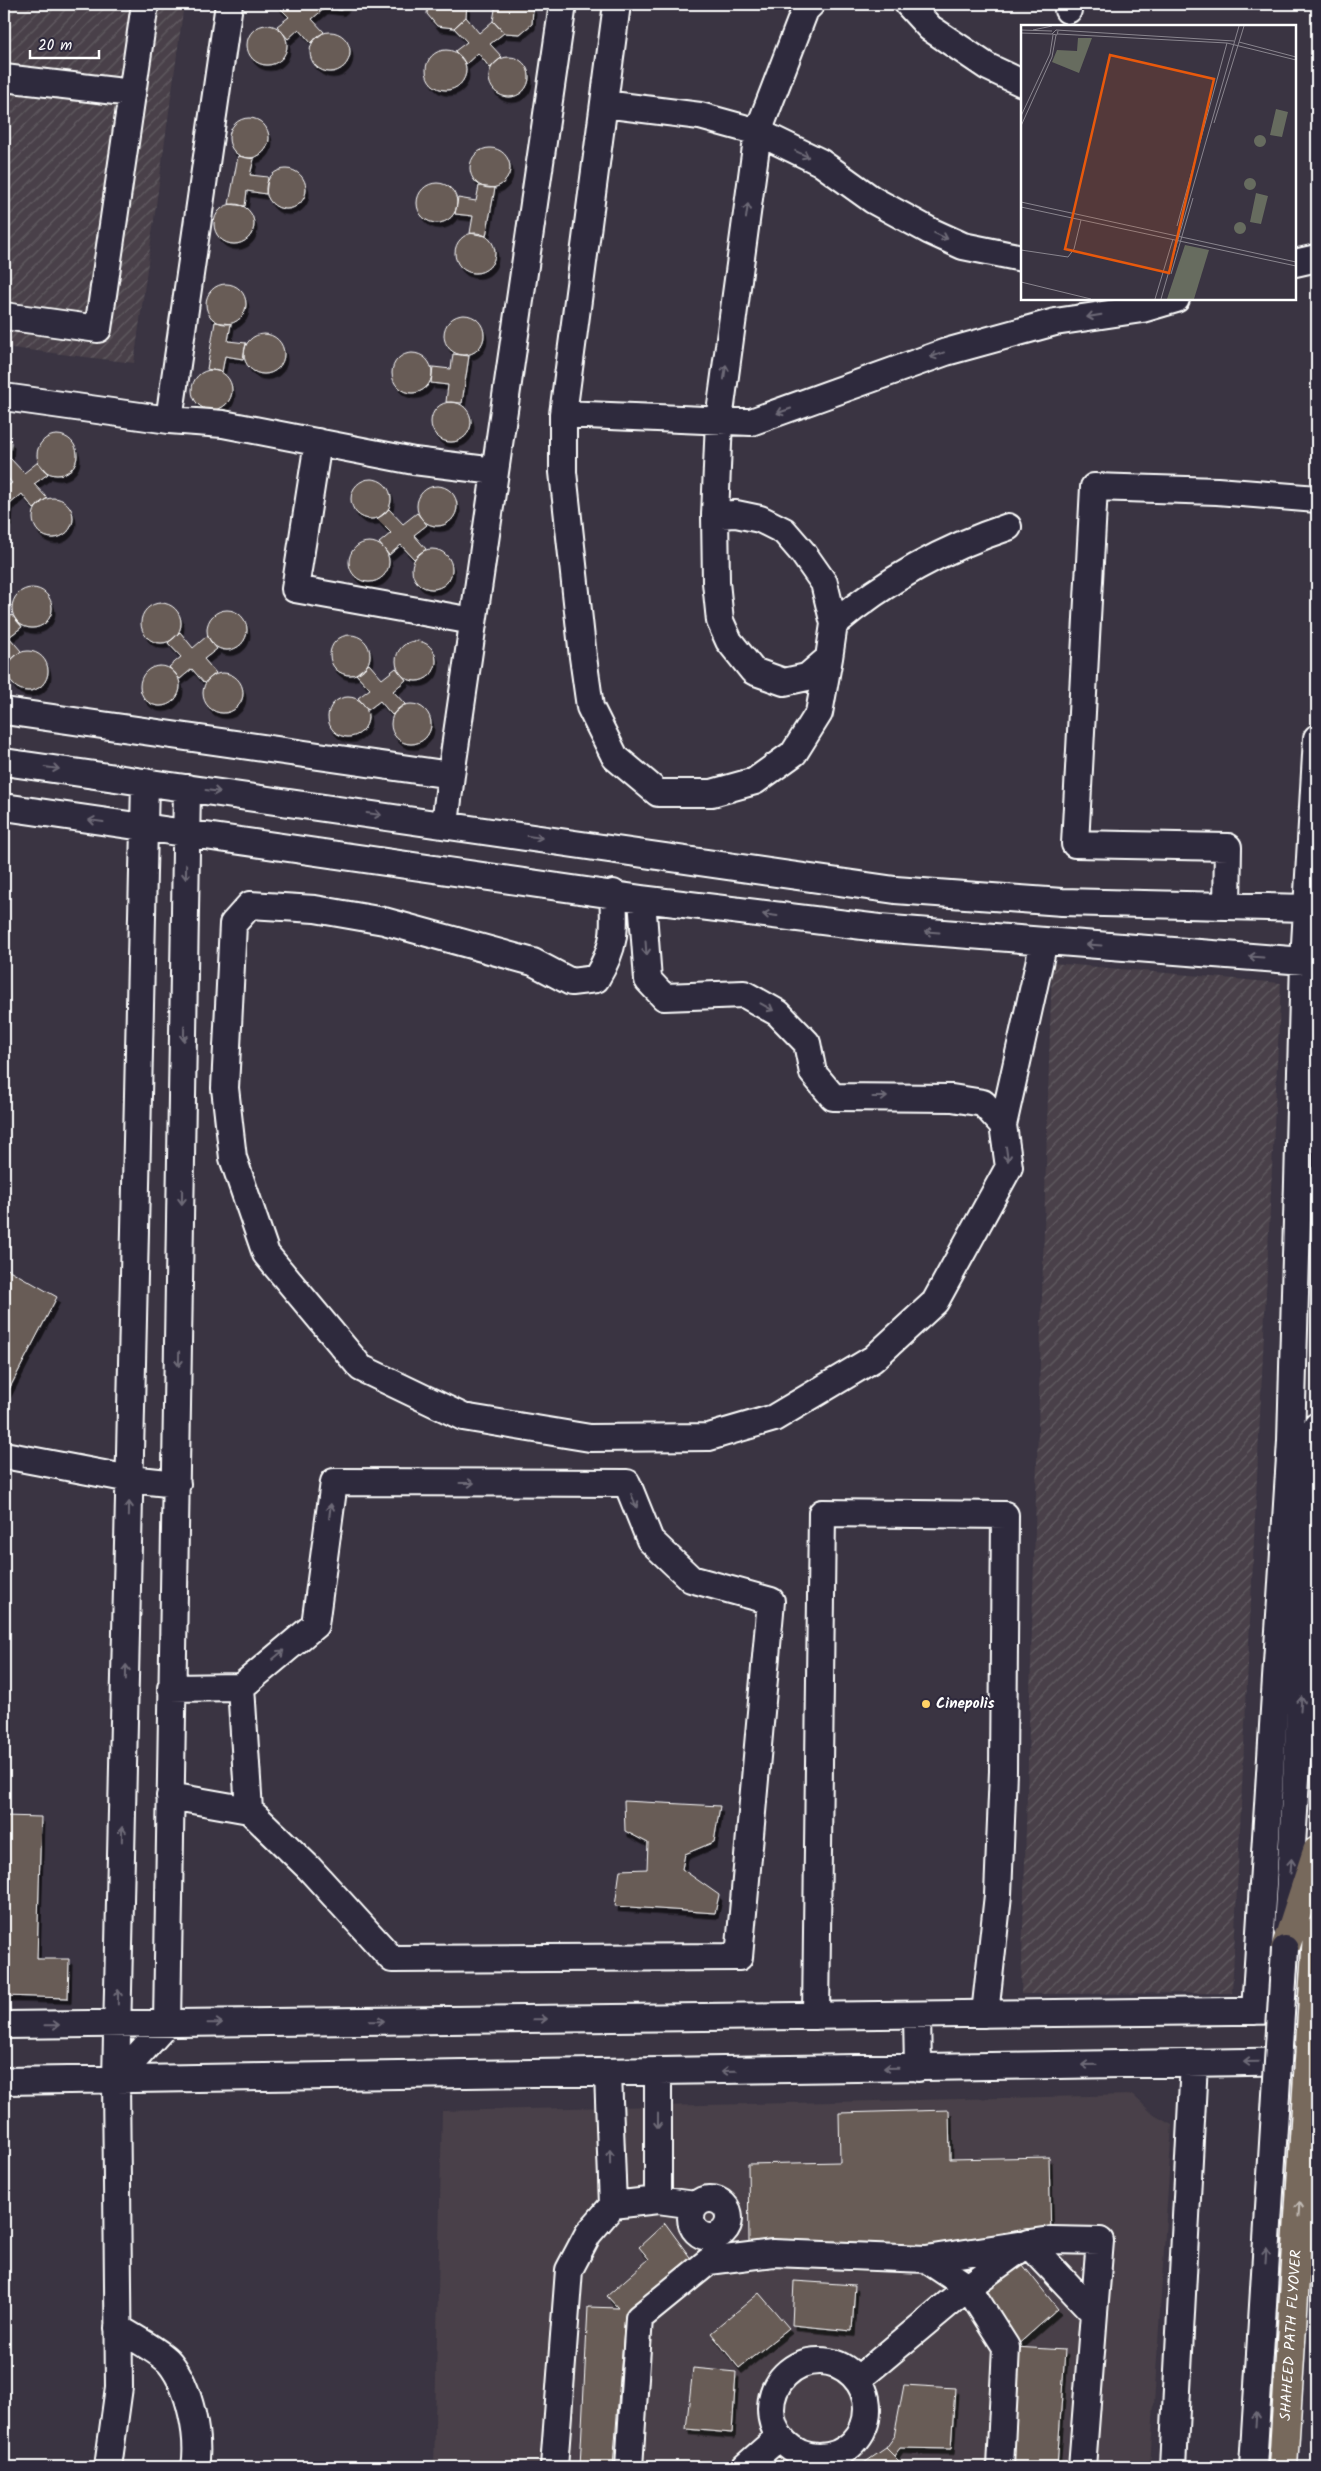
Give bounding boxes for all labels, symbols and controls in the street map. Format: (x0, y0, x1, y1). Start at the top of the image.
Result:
inset map (1021, 25, 1296, 300)
scale bar (30, 28, 99, 60)
text: 20 m (38, 34, 72, 58)
one-way arrow (794, 149, 809, 159)
one-way arrow (743, 203, 753, 219)
one-way arrow (934, 231, 949, 241)
one-way arrow (1086, 312, 1102, 322)
one-way arrow (929, 351, 945, 360)
one-way arrow (721, 364, 731, 380)
one-way arrow (777, 407, 792, 416)
one-way arrow (44, 764, 60, 774)
one-way arrow (205, 786, 221, 796)
one-way arrow (366, 809, 382, 819)
one-way arrow (88, 815, 104, 825)
one-way arrow (526, 832, 542, 842)
one-way arrow (181, 863, 191, 879)
one-way arrow (762, 910, 778, 920)
one-way arrow (924, 928, 940, 937)
one-way arrow (641, 939, 650, 955)
one-way arrow (1086, 940, 1102, 949)
one-way arrow (1248, 952, 1264, 962)
one-way arrow (760, 1002, 775, 1012)
one-way arrow (179, 1026, 189, 1042)
one-way arrow (872, 1092, 888, 1102)
one-way arrow (1002, 1146, 1012, 1162)
one-way arrow (177, 1188, 186, 1204)
one-way arrow (174, 1350, 184, 1367)
one-way arrow (458, 1478, 474, 1487)
one-way arrow (630, 1493, 640, 1508)
one-way arrow (125, 1502, 134, 1518)
one-way arrow (325, 1504, 335, 1520)
one-way arrow (272, 1650, 285, 1661)
one-way arrow (121, 1664, 131, 1680)
place label: Cinepolis (936, 1692, 995, 1716)
one-way arrow (1296, 1696, 1305, 1712)
marker: Cinepolis (920, 1698, 932, 1710)
one-way arrow (117, 1827, 127, 1843)
one-way arrow (1286, 1858, 1295, 1874)
one-way arrow (114, 1989, 123, 2005)
one-way arrow (532, 2014, 548, 2024)
one-way arrow (369, 2016, 385, 2026)
one-way arrow (206, 2018, 223, 2028)
one-way arrow (44, 2020, 60, 2030)
one-way arrow (1243, 2057, 1260, 2067)
one-way arrow (1081, 2060, 1097, 2070)
one-way arrow (883, 2063, 900, 2073)
one-way arrow (721, 2066, 737, 2076)
one-way arrow (653, 2112, 663, 2129)
one-way arrow (605, 2149, 615, 2165)
one-way arrow (1295, 2201, 1304, 2217)
one-way arrow (1261, 2249, 1271, 2265)
street label: SHAHEED PATH FLYOVER (1274, 2249, 1309, 2422)
one-way arrow (1251, 2411, 1260, 2427)

